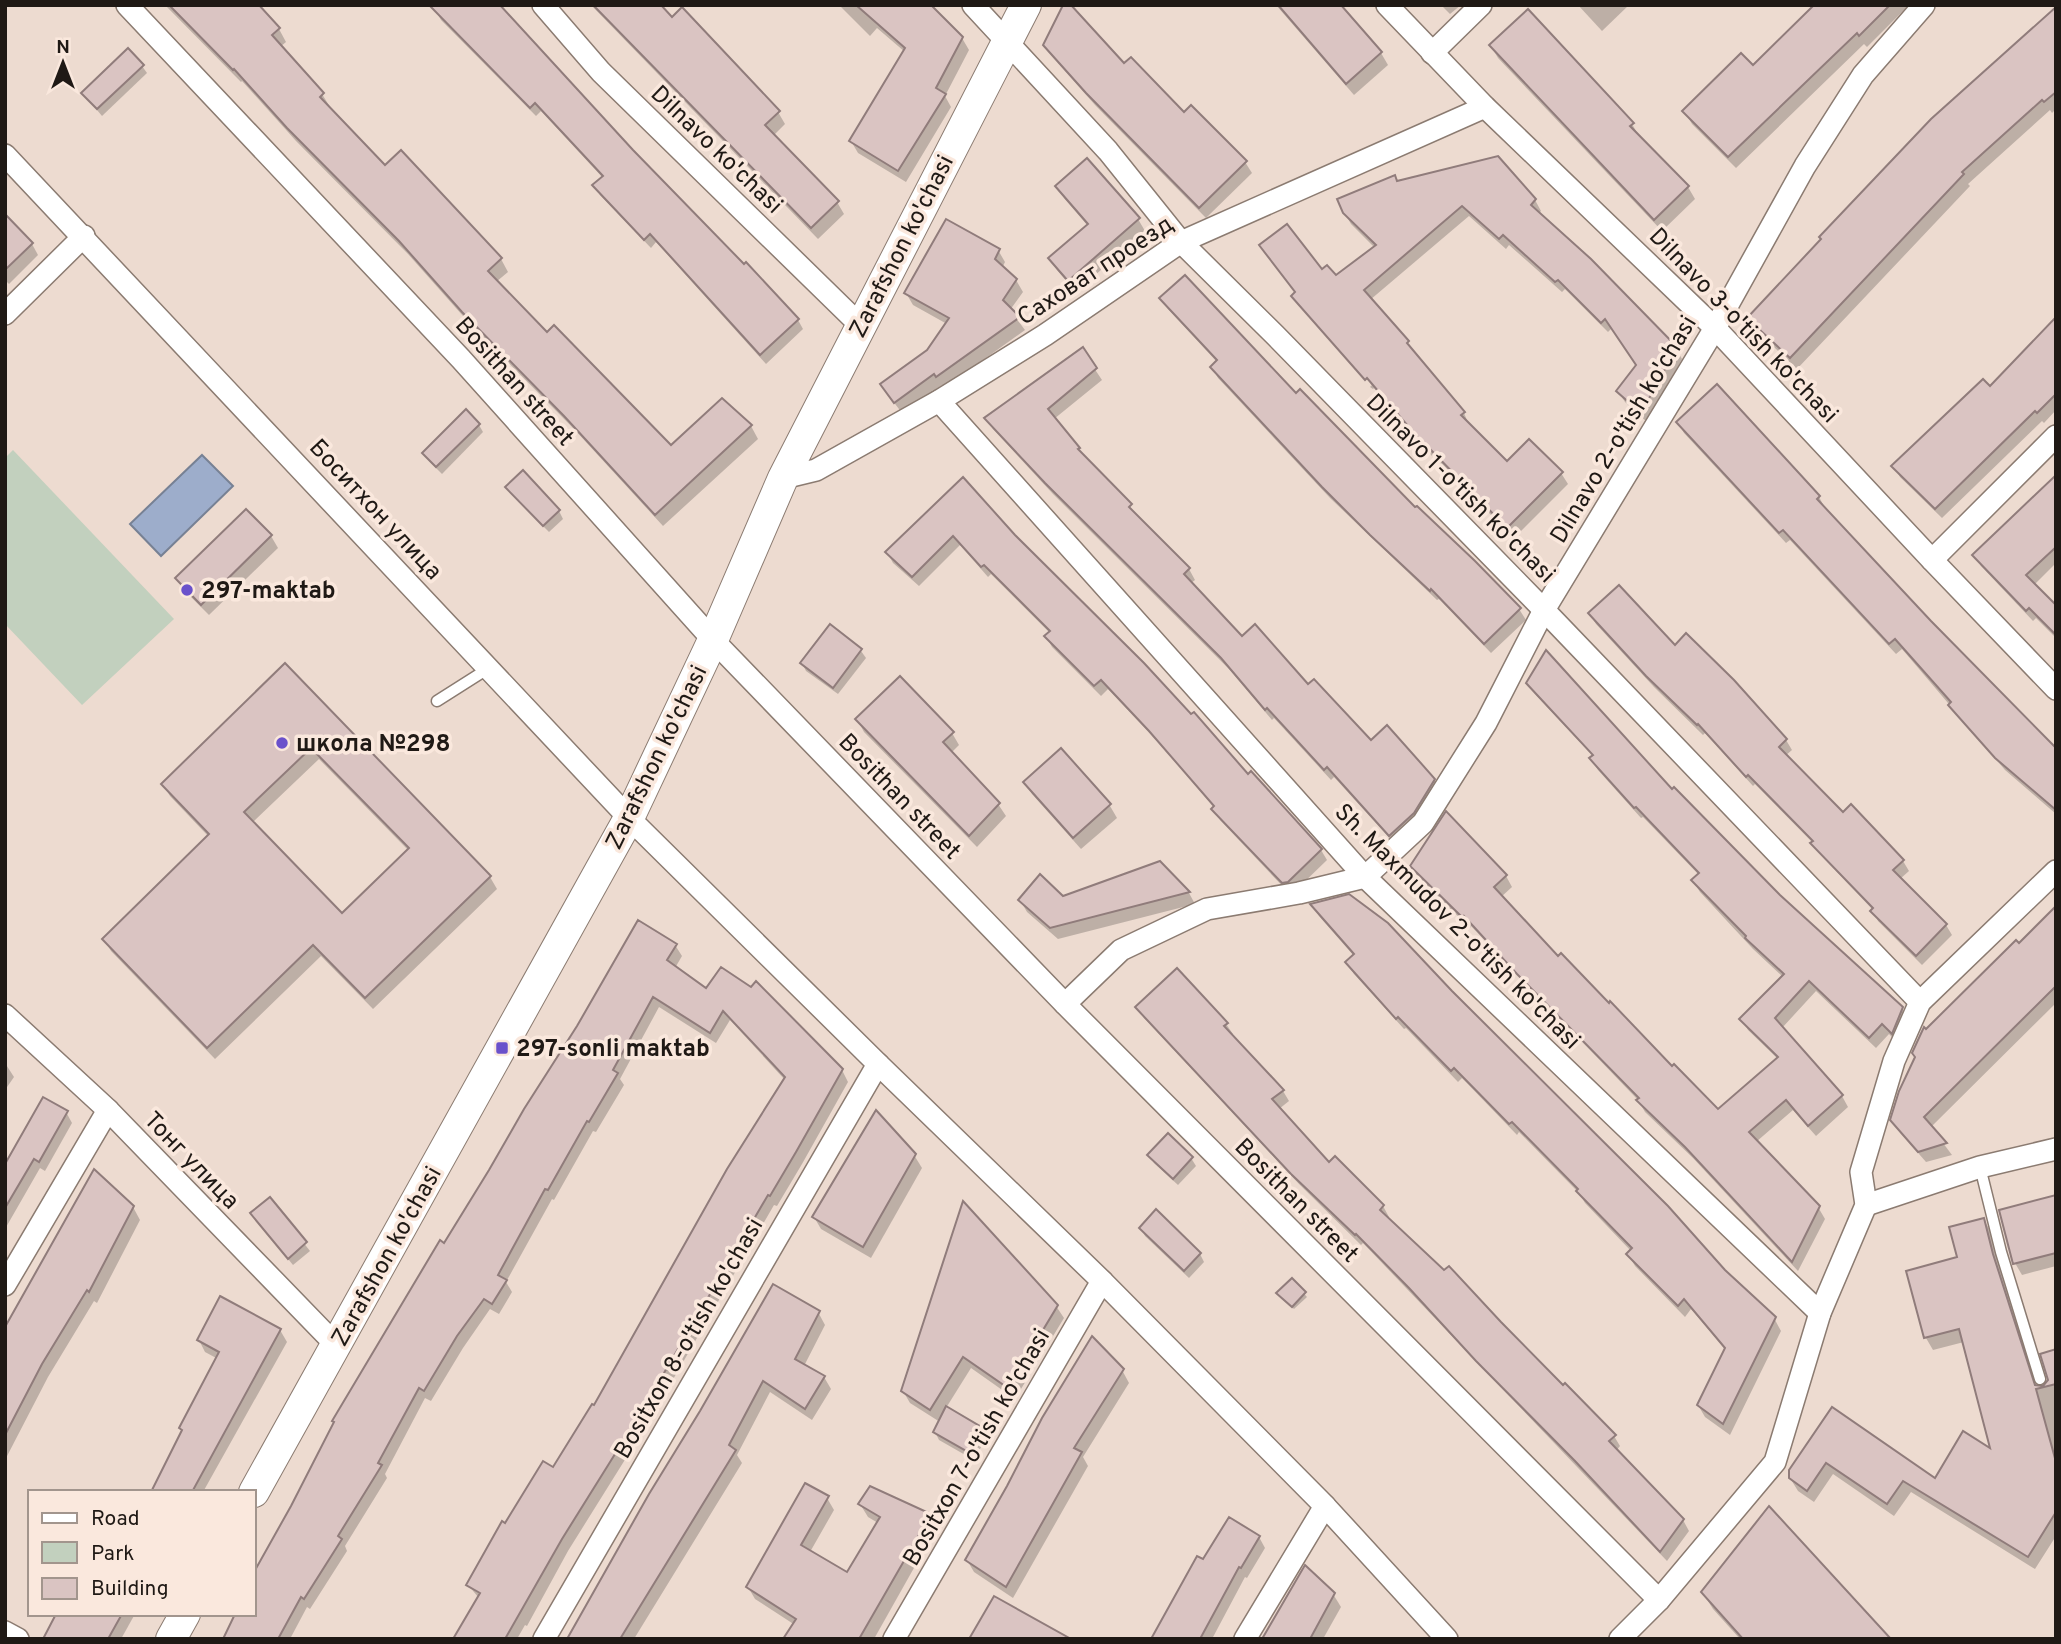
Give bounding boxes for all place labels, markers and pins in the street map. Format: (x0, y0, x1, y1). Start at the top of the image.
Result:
place label: 297-maktab (201, 577, 336, 607)
marker: 297-maktab (179, 582, 195, 598)
place label: школа №298 (296, 730, 451, 760)
marker: школа №298 (274, 735, 290, 751)
place label: 297-sonli maktab (516, 1035, 710, 1065)
marker: 297-sonli maktab (494, 1040, 510, 1056)

